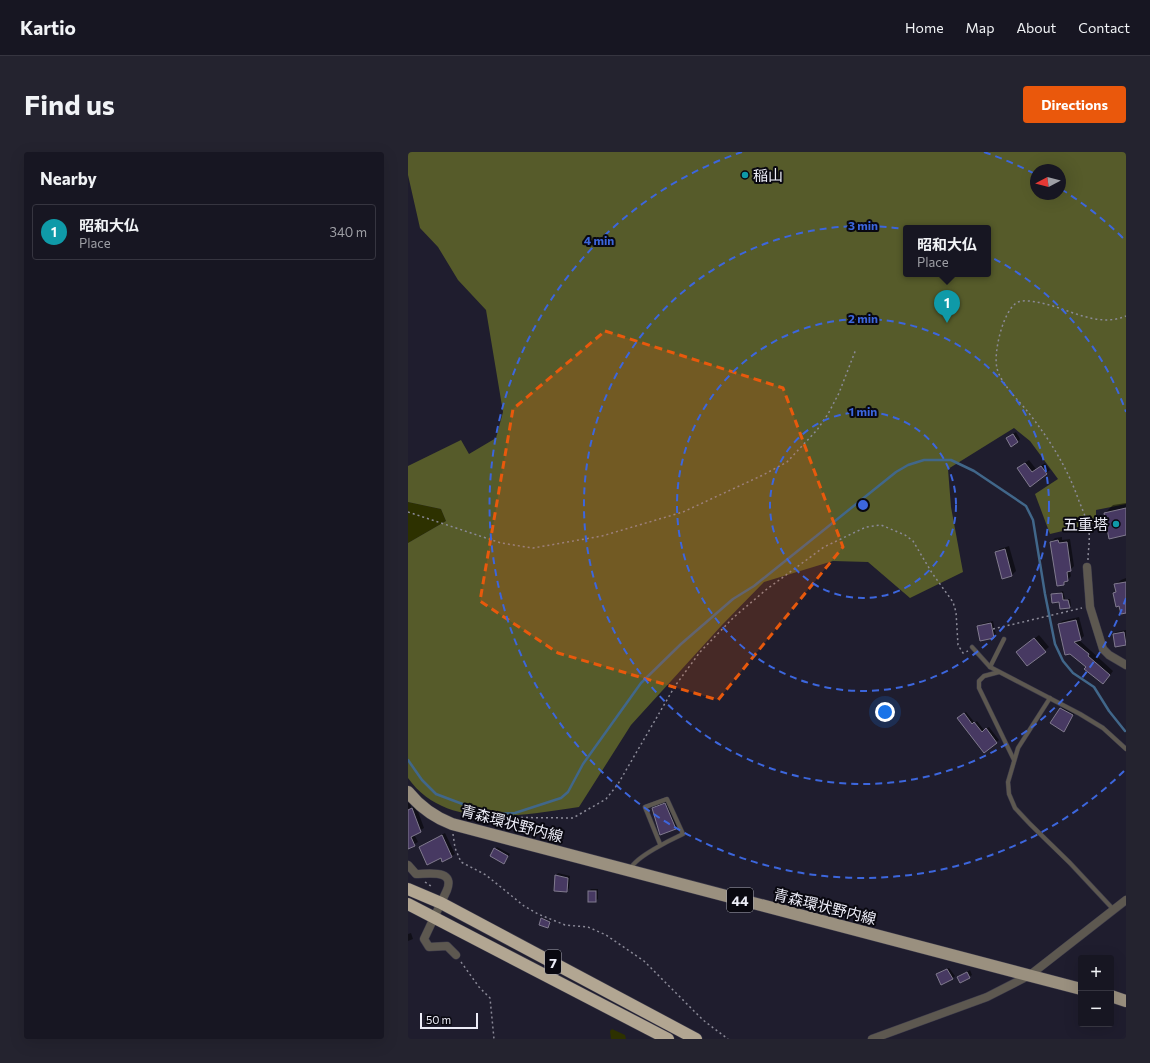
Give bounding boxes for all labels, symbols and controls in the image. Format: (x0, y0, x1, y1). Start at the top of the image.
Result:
text: Kartio (20, 16, 76, 39)
text: Home (905, 19, 944, 36)
text: Map (966, 19, 994, 36)
text: About (1016, 19, 1056, 36)
text: Contact (1078, 19, 1130, 36)
button: Directions (1023, 86, 1126, 123)
text: Find us (24, 87, 115, 121)
north arrow (1030, 164, 1066, 200)
place label: 稲山 (753, 166, 783, 184)
text: Nearby (40, 168, 97, 189)
marker: 稲山 (740, 170, 750, 180)
text: 昭和大仏 (79, 216, 139, 234)
text: 3 min (848, 218, 878, 232)
text: 1 (51, 224, 57, 240)
text: 340 m (329, 224, 367, 240)
popup (903, 225, 991, 277)
text: 4 min (584, 233, 614, 247)
text: Place (79, 235, 111, 251)
text: 昭和大仏 (917, 235, 977, 253)
text: Place (917, 254, 949, 270)
pin: 1 (934, 290, 960, 323)
text: 2 min (848, 311, 878, 325)
text: 1 min (849, 404, 877, 418)
centre of rings (856, 498, 870, 512)
place label: 五重塔 (1063, 515, 1108, 533)
marker: 五重塔 (1111, 519, 1121, 529)
your location (875, 702, 895, 722)
street label: 青森環状野内線 (459, 801, 565, 845)
street label: 青森環状野内線 (772, 885, 878, 927)
road number: 44 (727, 888, 753, 912)
road number: 7 (545, 950, 561, 974)
map controls (1078, 955, 1114, 1027)
button: + (1078, 955, 1114, 991)
button: − (1078, 991, 1114, 1027)
scale bar (420, 1011, 478, 1030)
text: 50 m (426, 1013, 451, 1026)

